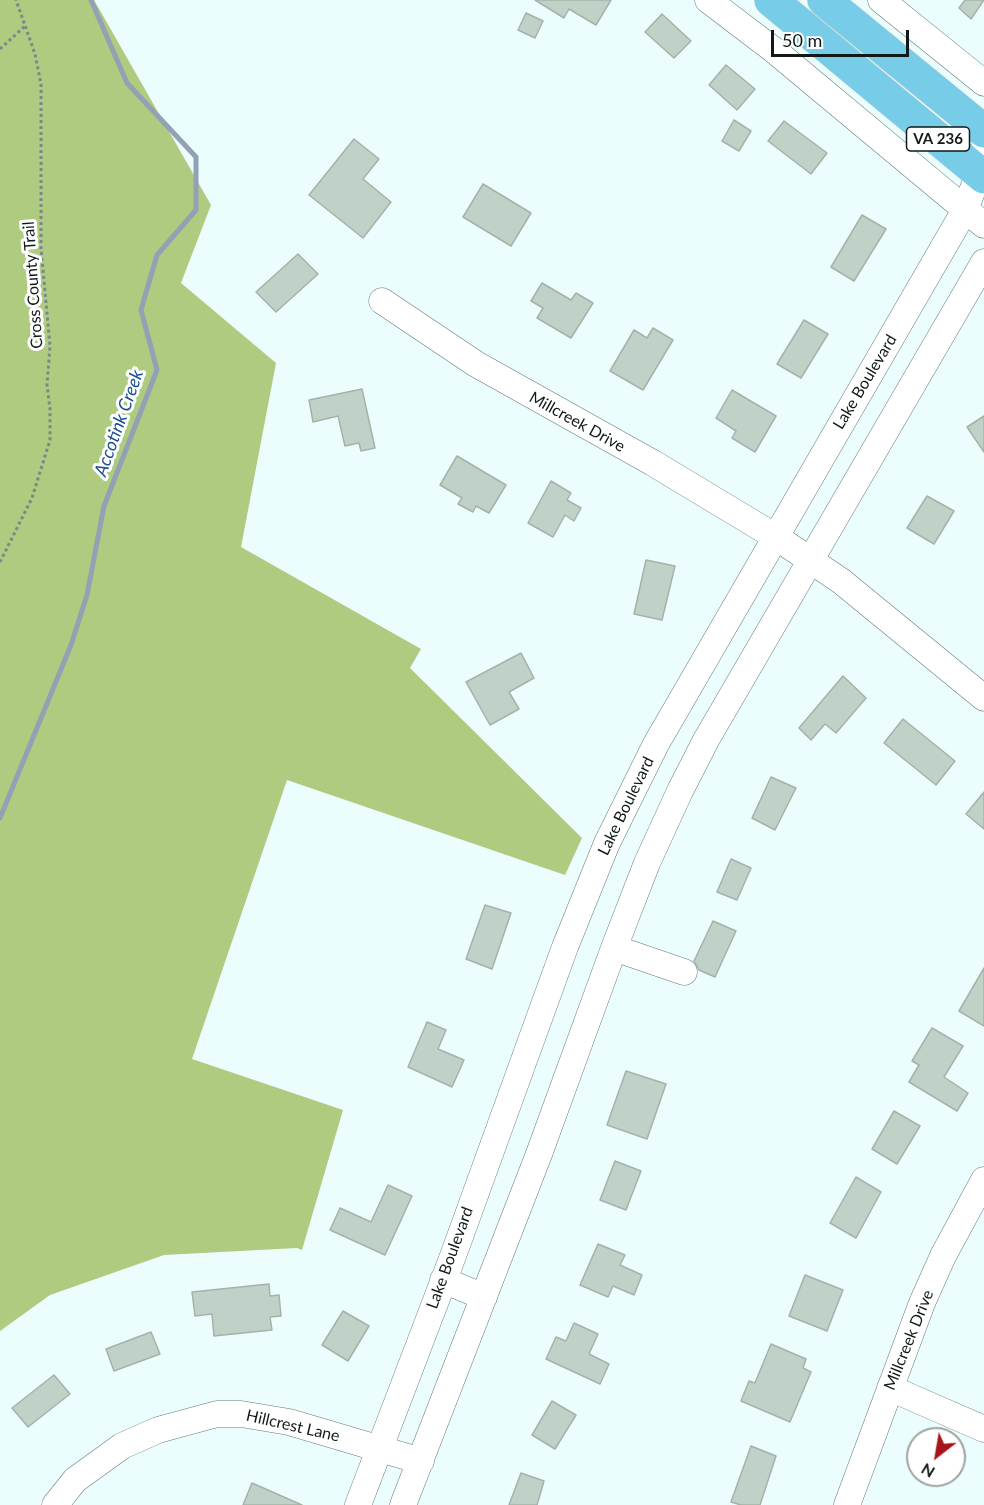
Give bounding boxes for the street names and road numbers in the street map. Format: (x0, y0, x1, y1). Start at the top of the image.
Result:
road number: VA 236 (906, 127, 970, 151)
street label: Cross County Trail (19, 221, 47, 349)
street label: Lake Boulevard (829, 331, 901, 433)
street label: Millcreek Drive (526, 388, 628, 456)
street label: Lake Boulevard (594, 754, 658, 858)
street label: Lake Boulevard (423, 1204, 477, 1312)
street label: Millcreek Drive (880, 1287, 938, 1393)
street label: Hillcrest Lane (244, 1406, 342, 1446)

